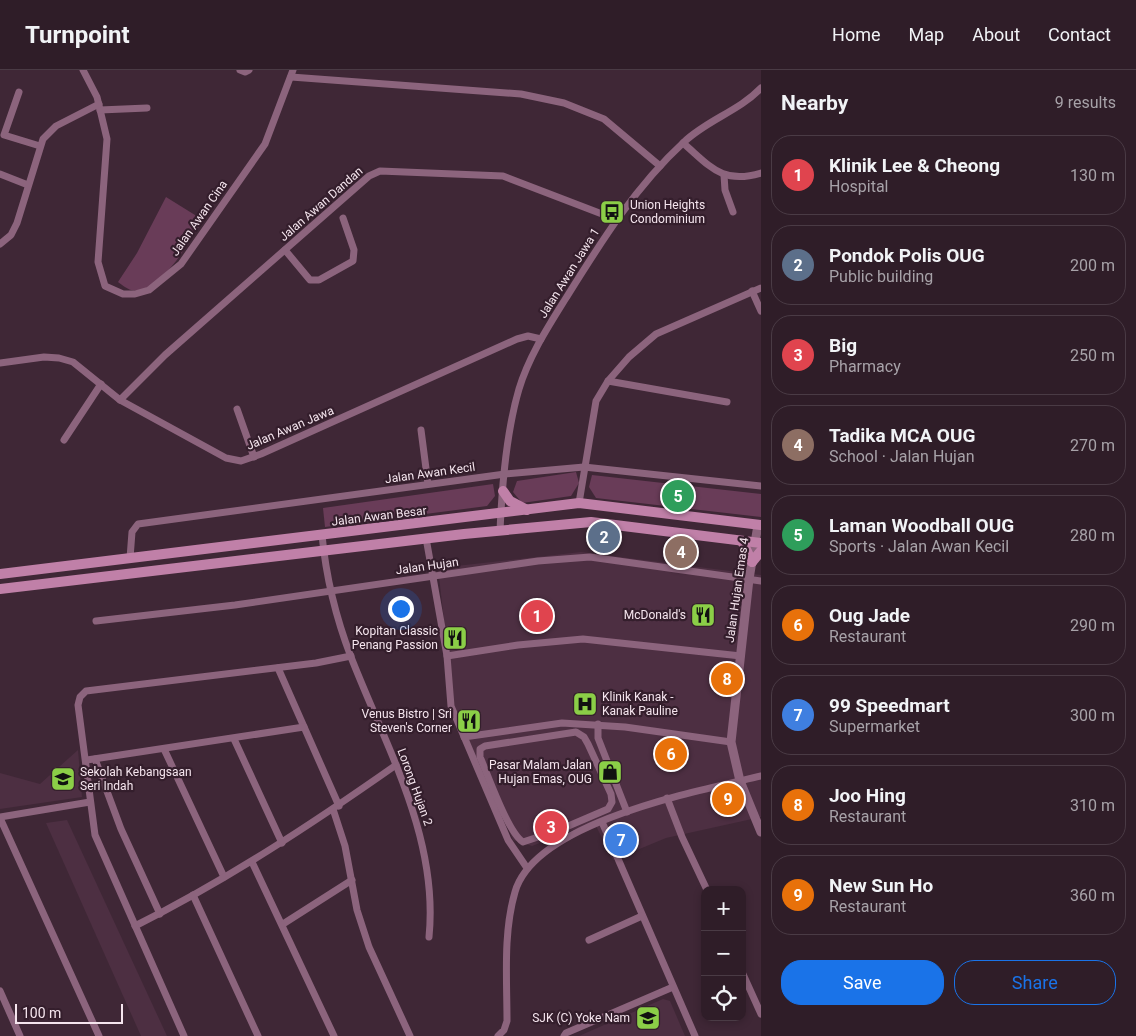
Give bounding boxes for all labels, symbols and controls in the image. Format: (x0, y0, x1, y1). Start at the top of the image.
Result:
text: Turnpoint (25, 21, 130, 49)
text: Home (832, 24, 881, 45)
text: Map (909, 24, 944, 45)
text: About (972, 24, 1020, 45)
text: Contact (1048, 24, 1111, 45)
text: Nearby (781, 91, 848, 115)
text: 9 results (1055, 93, 1116, 112)
text: Klinik Lee & Cheong (829, 154, 1000, 177)
street label: Jalan Awan Dandan (276, 164, 366, 244)
text: 1 (793, 166, 803, 185)
text: 130 m (1070, 166, 1115, 185)
text: Hospital (829, 177, 889, 196)
street label: Jalan Awan Cina (168, 178, 230, 258)
place label: Union Heights Condominium (630, 198, 705, 226)
bus stop icon: Union Heights Condominium (599, 199, 625, 225)
street label: Jalan Awan Jawa 1 (536, 225, 602, 321)
text: Pondok Polis OUG (829, 244, 985, 267)
text: 2 (793, 256, 803, 275)
text: 200 m (1070, 256, 1115, 275)
text: Public building (829, 267, 933, 286)
text: Big (829, 334, 857, 357)
text: 3 (793, 346, 803, 365)
text: 250 m (1070, 346, 1115, 365)
text: Pharmacy (829, 357, 901, 376)
street label: Jalan Awan Jawa (244, 403, 336, 453)
text: Tadika MCA OUG (829, 424, 975, 447)
text: 4 (793, 436, 803, 455)
text: 270 m (1070, 436, 1115, 455)
text: School · Jalan Hujan (829, 447, 974, 466)
street label: Jalan Awan Kecil (384, 460, 476, 486)
pin: 5 (662, 477, 694, 515)
street label: Jalan Awan Besar (331, 503, 427, 529)
text: Laman Woodball OUG (829, 514, 1014, 537)
pin: 2 (588, 518, 620, 556)
text: 5 (793, 526, 803, 545)
text: 280 m (1070, 526, 1115, 545)
pin: 4 (665, 533, 697, 571)
street label: Jalan Hujan Emas 4 (723, 536, 751, 644)
text: Sports · Jalan Awan Kecil (829, 537, 1009, 556)
street label: Jalan Hujan (395, 555, 459, 577)
your location (388, 596, 414, 622)
pin: 1 (521, 597, 553, 635)
restaurant icon: McDonald's (690, 602, 716, 628)
text: Oug Jade (829, 604, 910, 627)
place label: McDonald's (624, 608, 686, 622)
text: 6 (793, 616, 803, 635)
text: 290 m (1070, 616, 1115, 635)
place label: Kopitan Classic Penang Passion (352, 624, 438, 652)
restaurant icon: Kopitan Classic Penang Passion (442, 625, 468, 651)
text: Restaurant (829, 627, 906, 646)
pin: 8 (711, 660, 743, 698)
place label: Klinik Kanak - Kanak Pauline (602, 690, 678, 718)
hospital icon: Klinik Kanak - Kanak Pauline (572, 691, 598, 717)
text: 99 Speedmart (829, 694, 950, 717)
text: 7 (793, 706, 803, 725)
text: 300 m (1070, 706, 1115, 725)
place label: Venus Bistro | Sri Steven's Corner (362, 707, 452, 735)
restaurant icon: Venus Bistro | Sri Steven's Corner (456, 708, 482, 734)
text: Supermarket (829, 717, 920, 736)
pin: 6 (655, 735, 687, 773)
street label: Lorong Hujan 2 (395, 746, 436, 828)
place label: Pasar Malam Jalan Hujan Emas, OUG (489, 758, 592, 786)
shop icon: Pasar Malam Jalan Hujan Emas, OUG (597, 759, 623, 785)
place label: Sekolah Kebangsaan Seri Indah (80, 765, 192, 793)
school or university icon: Sekolah Kebangsaan Seri Indah (50, 766, 76, 792)
pin: 9 (712, 780, 744, 818)
text: Joo Hing (829, 784, 906, 807)
text: 8 (793, 796, 803, 815)
text: 310 m (1070, 796, 1115, 815)
text: Restaurant (829, 807, 906, 826)
pin: 3 (535, 808, 567, 846)
pin: 7 (605, 821, 637, 859)
text: New Sun Ho (829, 874, 933, 897)
map controls (701, 886, 746, 1021)
button: + (701, 886, 746, 931)
text: 9 (793, 886, 803, 905)
text: 360 m (1070, 886, 1115, 905)
text: Restaurant (829, 897, 906, 916)
button: − (701, 931, 746, 976)
button: Save (781, 960, 944, 1005)
button: Share (954, 960, 1116, 1005)
button: locate (701, 976, 746, 1021)
scale bar (15, 1001, 122, 1024)
text: 100 m (22, 1005, 61, 1021)
school or university icon: SJK (C) Yoke Nam (635, 1005, 661, 1031)
place label: SJK (C) Yoke Nam (532, 1011, 630, 1025)

